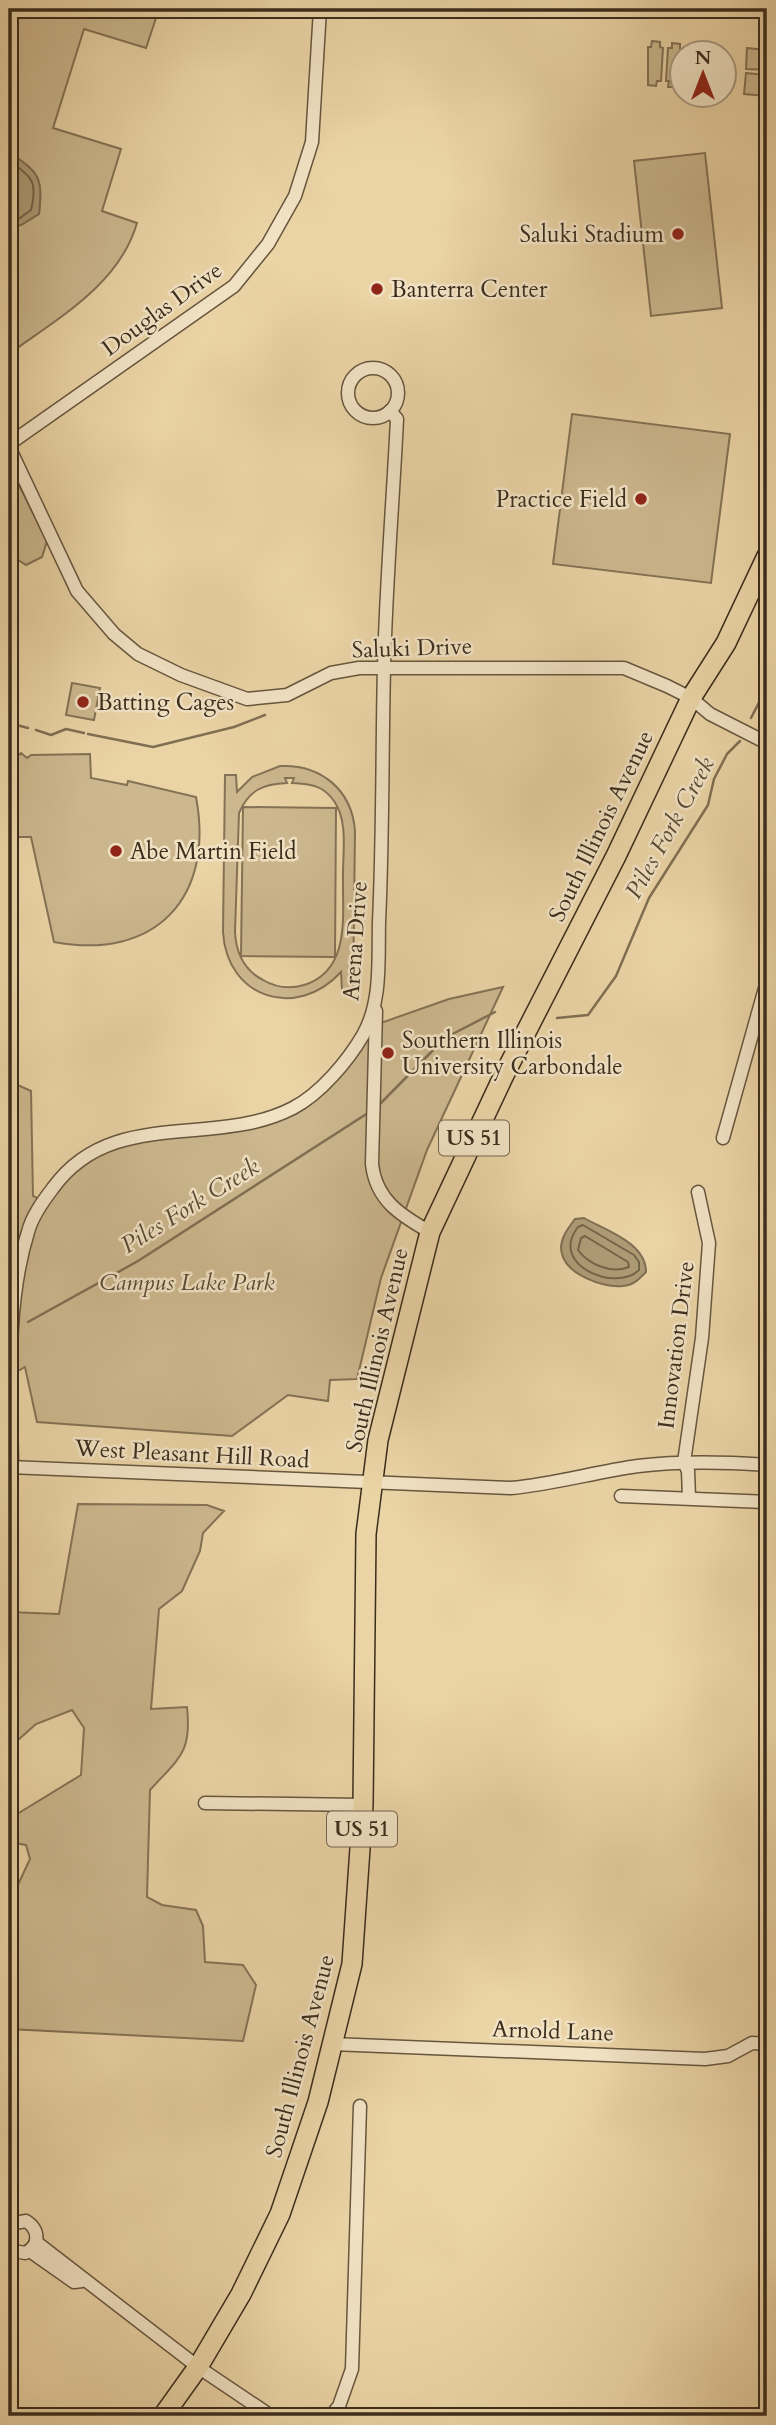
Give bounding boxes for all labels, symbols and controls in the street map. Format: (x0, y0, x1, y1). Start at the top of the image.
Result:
north arrow (668, 38, 738, 108)
text: N (695, 45, 712, 71)
place label: Saluki Stadium (520, 219, 665, 250)
marker: Saluki Stadium (670, 226, 686, 242)
street label: Douglas Drive (95, 255, 229, 363)
place label: Banterra Center (391, 274, 548, 305)
marker: Banterra Center (369, 281, 385, 297)
place label: Practice Field (496, 484, 628, 515)
marker: Practice Field (633, 491, 649, 507)
street label: Saluki Drive (351, 630, 473, 666)
place label: Batting Cages (97, 687, 234, 718)
marker: Batting Cages (75, 694, 91, 710)
street label: South Illinois Avenue (541, 725, 661, 927)
water label: Piles Fork Creek (617, 751, 723, 905)
place label: Abe Martin Field (130, 836, 297, 867)
marker: Abe Martin Field (108, 843, 124, 859)
street label: Arena Drive (335, 880, 375, 1002)
place label: Southern Illinois University Carbondale (402, 1025, 623, 1082)
marker: Southern Illinois University Carbondale (380, 1045, 396, 1061)
road number: US 51 (439, 1120, 509, 1156)
water label: Piles Fork Creek (114, 1150, 266, 1262)
street label: South Illinois Avenue (338, 1245, 416, 1455)
street label: Innovation Drive (650, 1259, 702, 1431)
park label: Campus Lake Park (99, 1267, 275, 1298)
street label: West Pleasant Hill Road (73, 1432, 311, 1476)
road number: US 51 (327, 1812, 397, 1846)
street label: South Illinois Avenue (258, 1951, 342, 2161)
street label: Arnold Lane (492, 2013, 614, 2049)

